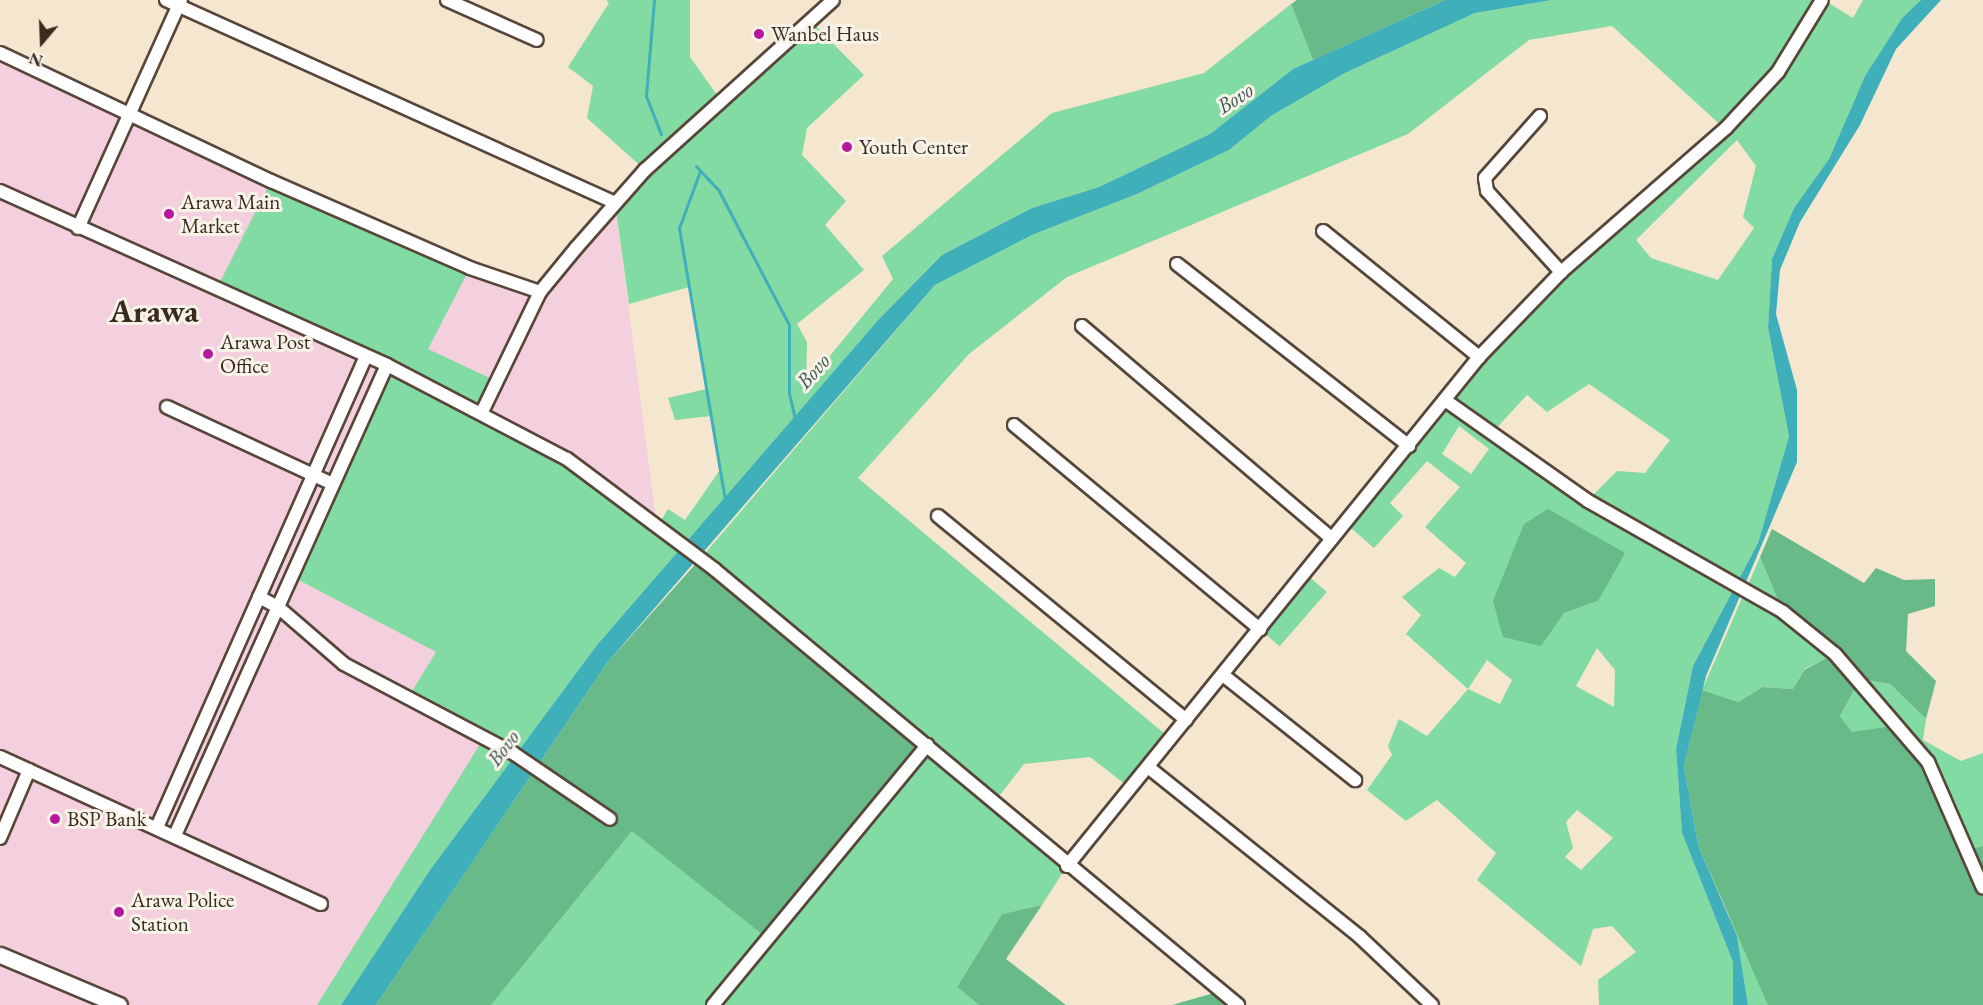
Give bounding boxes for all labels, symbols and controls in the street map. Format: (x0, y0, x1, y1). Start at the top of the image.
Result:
north arrow (12, 12, 72, 72)
place label: Wanbel Haus (771, 21, 879, 47)
marker: Wanbel Haus (752, 27, 766, 41)
text: N (26, 47, 46, 72)
water label: Bovo (1212, 76, 1258, 120)
place label: Youth Center (859, 134, 968, 160)
marker: Youth Center (840, 140, 854, 154)
place label: Arawa Main Market (181, 189, 280, 239)
marker: Arawa Main Market (162, 207, 176, 221)
district label: Arawa (109, 291, 199, 331)
place label: Arawa Post Office (220, 329, 310, 379)
marker: Arawa Post Office (201, 347, 215, 361)
water label: Bovo (790, 348, 836, 394)
water label: Bovo (481, 725, 525, 771)
place label: BSP Bank (67, 806, 147, 832)
marker: BSP Bank (48, 812, 62, 826)
place label: Arawa Police Station (131, 887, 234, 937)
marker: Arawa Police Station (112, 905, 126, 919)

